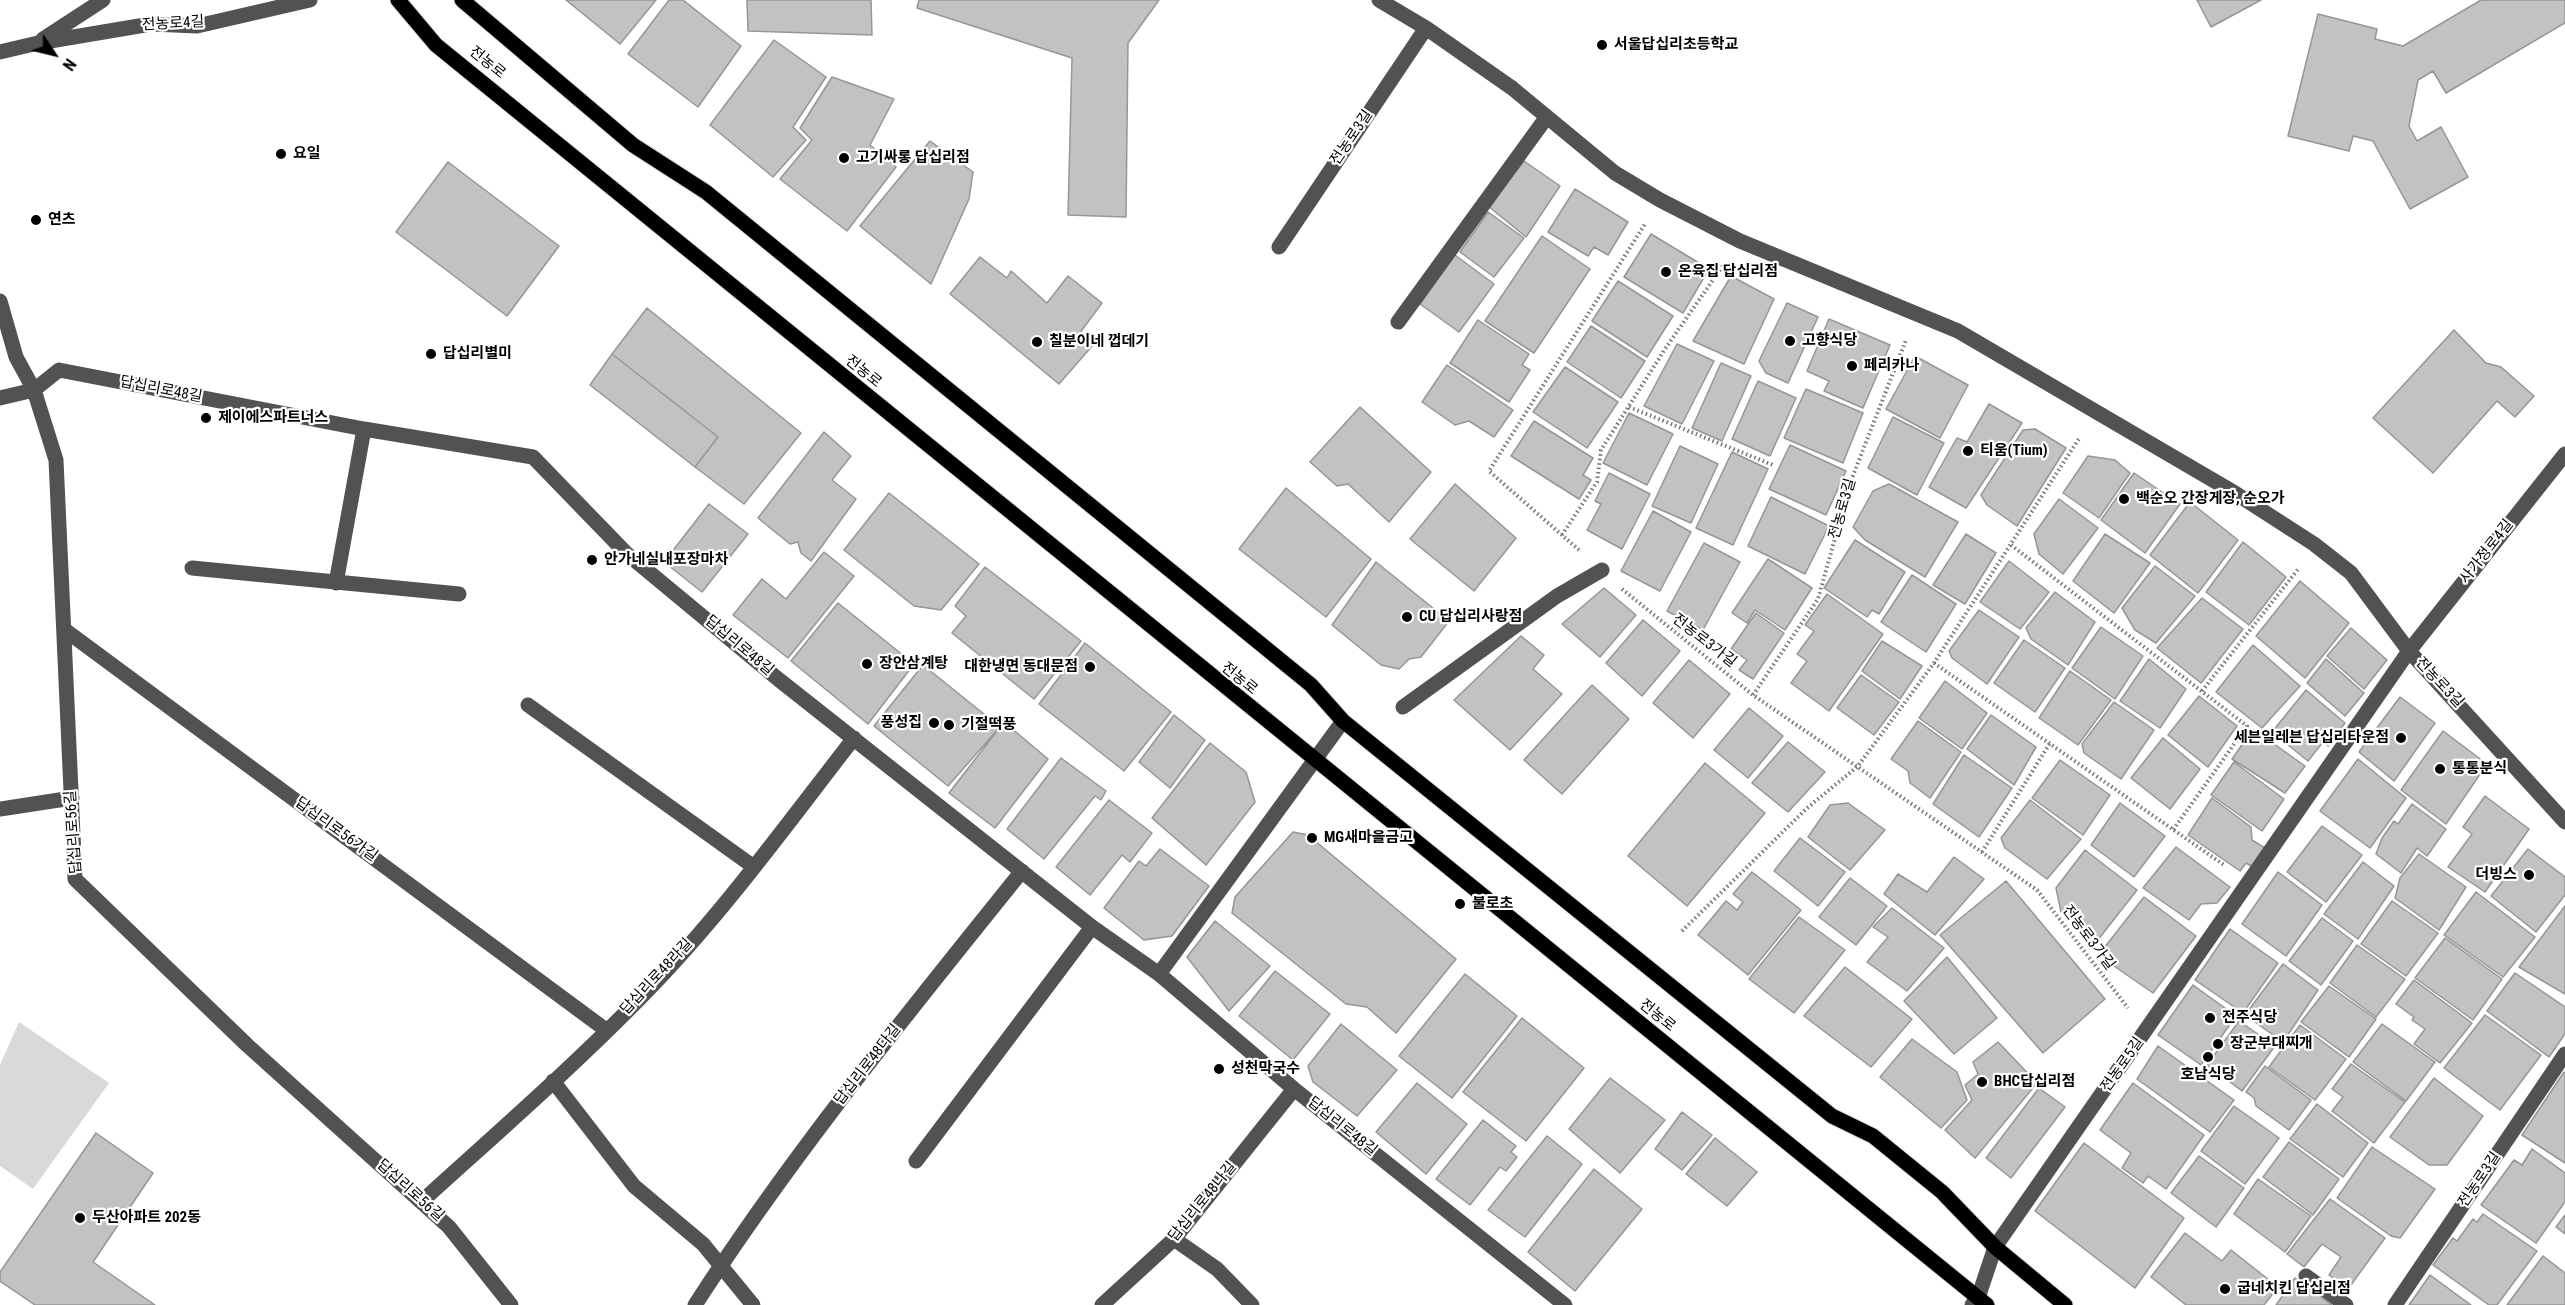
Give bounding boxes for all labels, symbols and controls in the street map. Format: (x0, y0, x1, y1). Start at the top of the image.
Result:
street label: 전농로4길 (141, 13, 205, 35)
north arrow (24, 24, 84, 84)
place label: 서울답십리초등학교 (1614, 36, 1738, 54)
marker: 서울답십리초등학교 (1595, 38, 1609, 52)
street label: 전농로 (465, 43, 509, 83)
text: N (59, 55, 80, 74)
street label: 전농로3길 (1327, 107, 1377, 169)
place label: 요일 (293, 145, 321, 163)
marker: 요일 (274, 147, 288, 161)
place label: 고기싸롱 답십리점 (856, 149, 970, 167)
marker: 고기싸롱 답십리점 (837, 151, 851, 165)
place label: 연츠 (48, 211, 76, 229)
marker: 연츠 (29, 213, 43, 227)
place label: 온육집 답십리점 (1678, 263, 1778, 281)
marker: 온육집 답십리점 (1659, 265, 1673, 279)
place label: 고향식당 (1802, 332, 1857, 350)
place label: 칠분이네 껍데기 (1049, 333, 1149, 351)
marker: 고향식당 (1783, 334, 1797, 348)
marker: 칠분이네 껍데기 (1030, 335, 1044, 349)
place label: 답십리별미 (443, 345, 512, 363)
marker: 답십리별미 (424, 347, 438, 361)
street label: 전농로 (841, 352, 885, 392)
place label: 페리카나 (1864, 357, 1919, 375)
marker: 페리카나 (1845, 359, 1859, 373)
street label: 답십리로48길 (118, 373, 204, 407)
place label: 제이에스파트너스 (218, 409, 328, 427)
marker: 제이에스파트너스 (199, 411, 213, 425)
place label: 티움(Tium) (1980, 442, 2048, 460)
marker: 티움(Tium) (1961, 444, 1975, 458)
street label: 전농로3길 (1826, 476, 1860, 542)
place label: 백순오 간장게장, 순오가 (2136, 490, 2285, 508)
marker: 백순오 간장게장, 순오가 (2117, 492, 2131, 506)
street label: 사가정로4길 (2456, 516, 2518, 588)
place label: 안가네실내포장마차 (604, 551, 728, 569)
marker: 안가네실내포장마차 (585, 553, 599, 567)
place label: CU 답십리사랑점 (1419, 608, 1522, 626)
marker: CU 답십리사랑점 (1400, 610, 1414, 624)
street label: 전농로3가길 (1668, 610, 1740, 672)
street label: 답십리로48길 (701, 612, 777, 680)
street label: 전농로3길 (2411, 654, 2467, 712)
place label: 장안삼계탕 (879, 655, 948, 673)
marker: 장안삼계탕 (860, 657, 874, 671)
place label: 대한냉면 동대문점 (964, 658, 1078, 676)
street label: 전농로 (1217, 659, 1261, 699)
marker: 대한냉면 동대문점 (1083, 660, 1097, 674)
place label: 풍성집 (881, 714, 922, 732)
marker: 풍성집 (927, 716, 941, 730)
place label: 기절떡풍 (961, 716, 1016, 734)
marker: 기절떡풍 (942, 718, 956, 732)
place label: 세븐일레븐 답십리타운점 (2234, 729, 2389, 747)
marker: 세븐일레븐 답십리타운점 (2394, 731, 2408, 745)
place label: 통통분식 (2452, 760, 2507, 778)
marker: 통통분식 (2433, 762, 2447, 776)
street label: 답십리로56길 (62, 790, 86, 874)
street label: 답십리로56가길 (291, 794, 381, 866)
place label: MG새마을금고 (1324, 829, 1413, 847)
marker: MG새마을금고 (1305, 831, 1319, 845)
place label: 더빙스 (2476, 866, 2517, 884)
marker: 더빙스 (2522, 868, 2536, 882)
place label: 불로초 (1472, 895, 1513, 913)
marker: 불로초 (1453, 897, 1467, 911)
street label: 전농로3가길 (2058, 902, 2118, 974)
street label: 답십리로48라길 (617, 935, 697, 1019)
street label: 전농로 (1635, 996, 1679, 1036)
place label: 전주식당 (2222, 1009, 2277, 1027)
marker: 전주식당 (2203, 1011, 2217, 1025)
street label: 답십리로48다길 (831, 1021, 905, 1109)
street label: 전농로5길 (2098, 1034, 2148, 1096)
place label: 장군부대찌개 (2230, 1035, 2313, 1053)
marker: 장군부대찌개 (2211, 1037, 2225, 1051)
marker: 호남식당 (2201, 1050, 2215, 1064)
place label: 성천막국수 (1231, 1060, 1300, 1078)
marker: 성천막국수 (1212, 1062, 1226, 1076)
place label: 호남식당 (2180, 1066, 2236, 1084)
place label: BHC답십리점 (1994, 1073, 2075, 1091)
marker: BHC답십리점 (1975, 1075, 1989, 1089)
street label: 답십리로48길 (1304, 1094, 1380, 1160)
street label: 전농로3길 (2455, 1149, 2505, 1211)
street label: 답십리로56길 (373, 1156, 447, 1226)
street label: 답십리로48나길 (1165, 1158, 1241, 1246)
place label: 두산아파트 202동 (92, 1209, 201, 1227)
marker: 두산아파트 202동 (73, 1211, 87, 1225)
place label: 굽네치킨 답십리점 (2237, 1280, 2351, 1298)
marker: 굽네치킨 답십리점 (2218, 1282, 2232, 1296)

